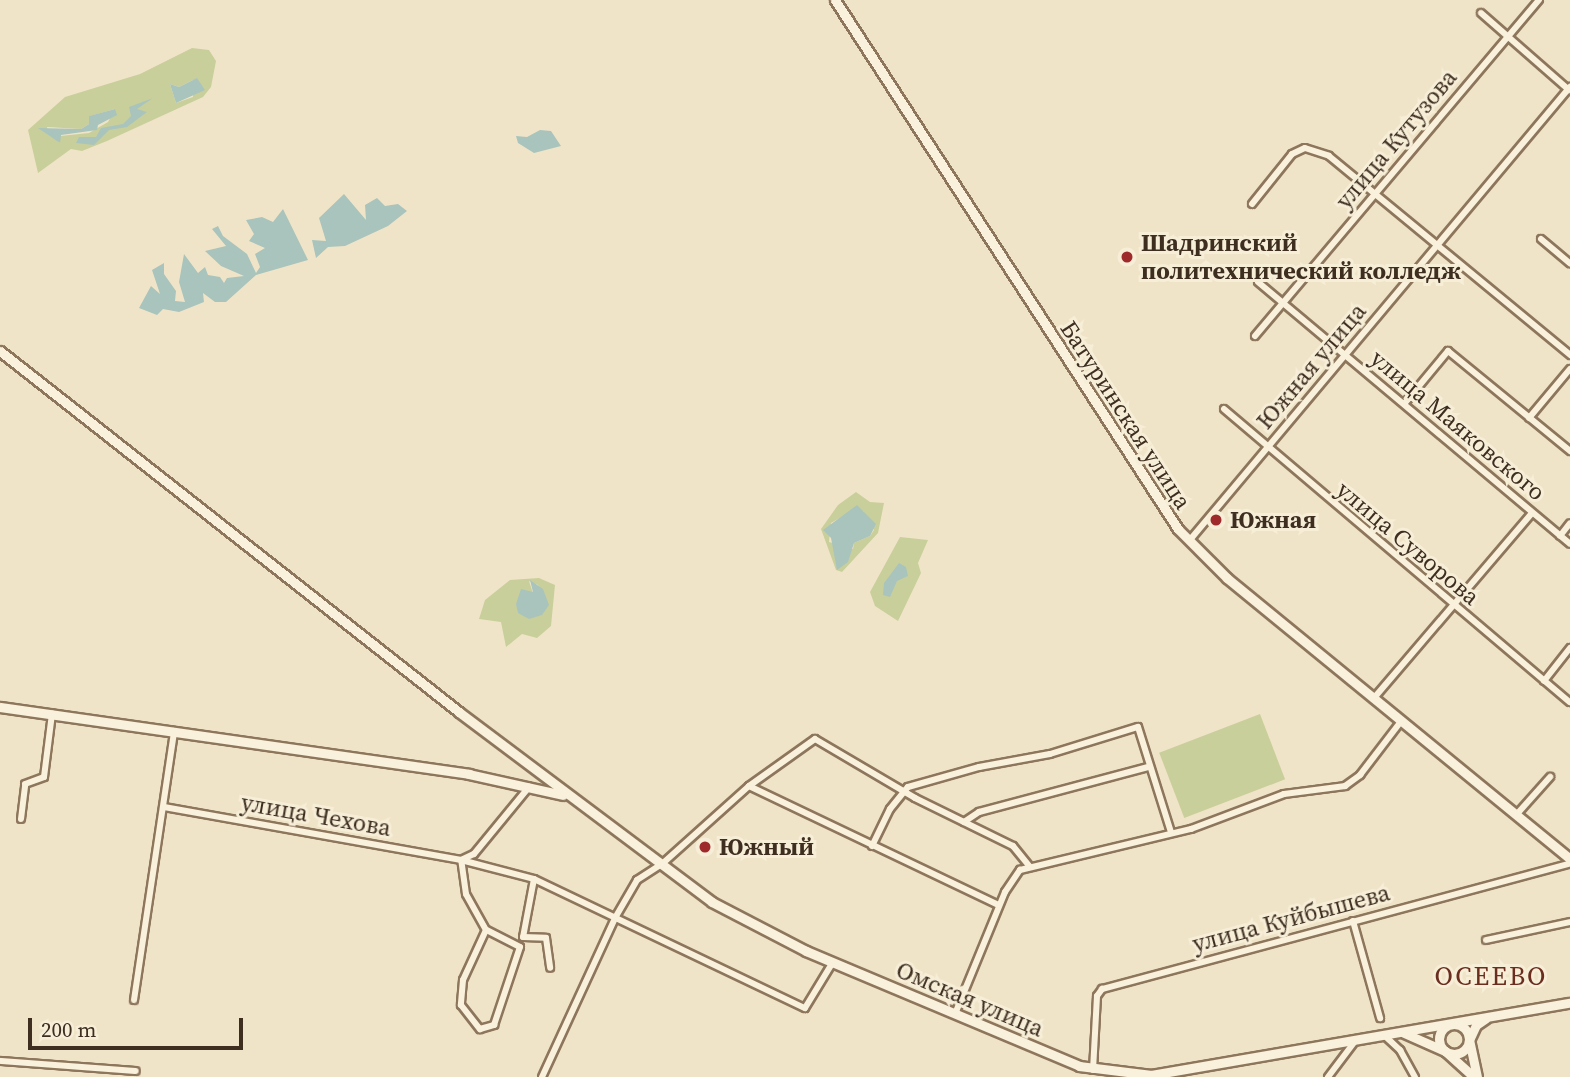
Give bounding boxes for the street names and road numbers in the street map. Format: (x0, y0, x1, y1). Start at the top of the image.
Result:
street label: улица Кутузова (1329, 63, 1463, 215)
street label: Южная улица (1250, 297, 1372, 435)
street label: Батуринская улица (1054, 315, 1198, 515)
street label: улица Маяковского (1365, 344, 1551, 506)
street label: улица Суворова (1331, 475, 1485, 611)
street label: улица Чехова (239, 788, 393, 842)
street label: улица Куйбышева (1189, 878, 1393, 958)
street label: Омская улица (892, 955, 1048, 1043)

